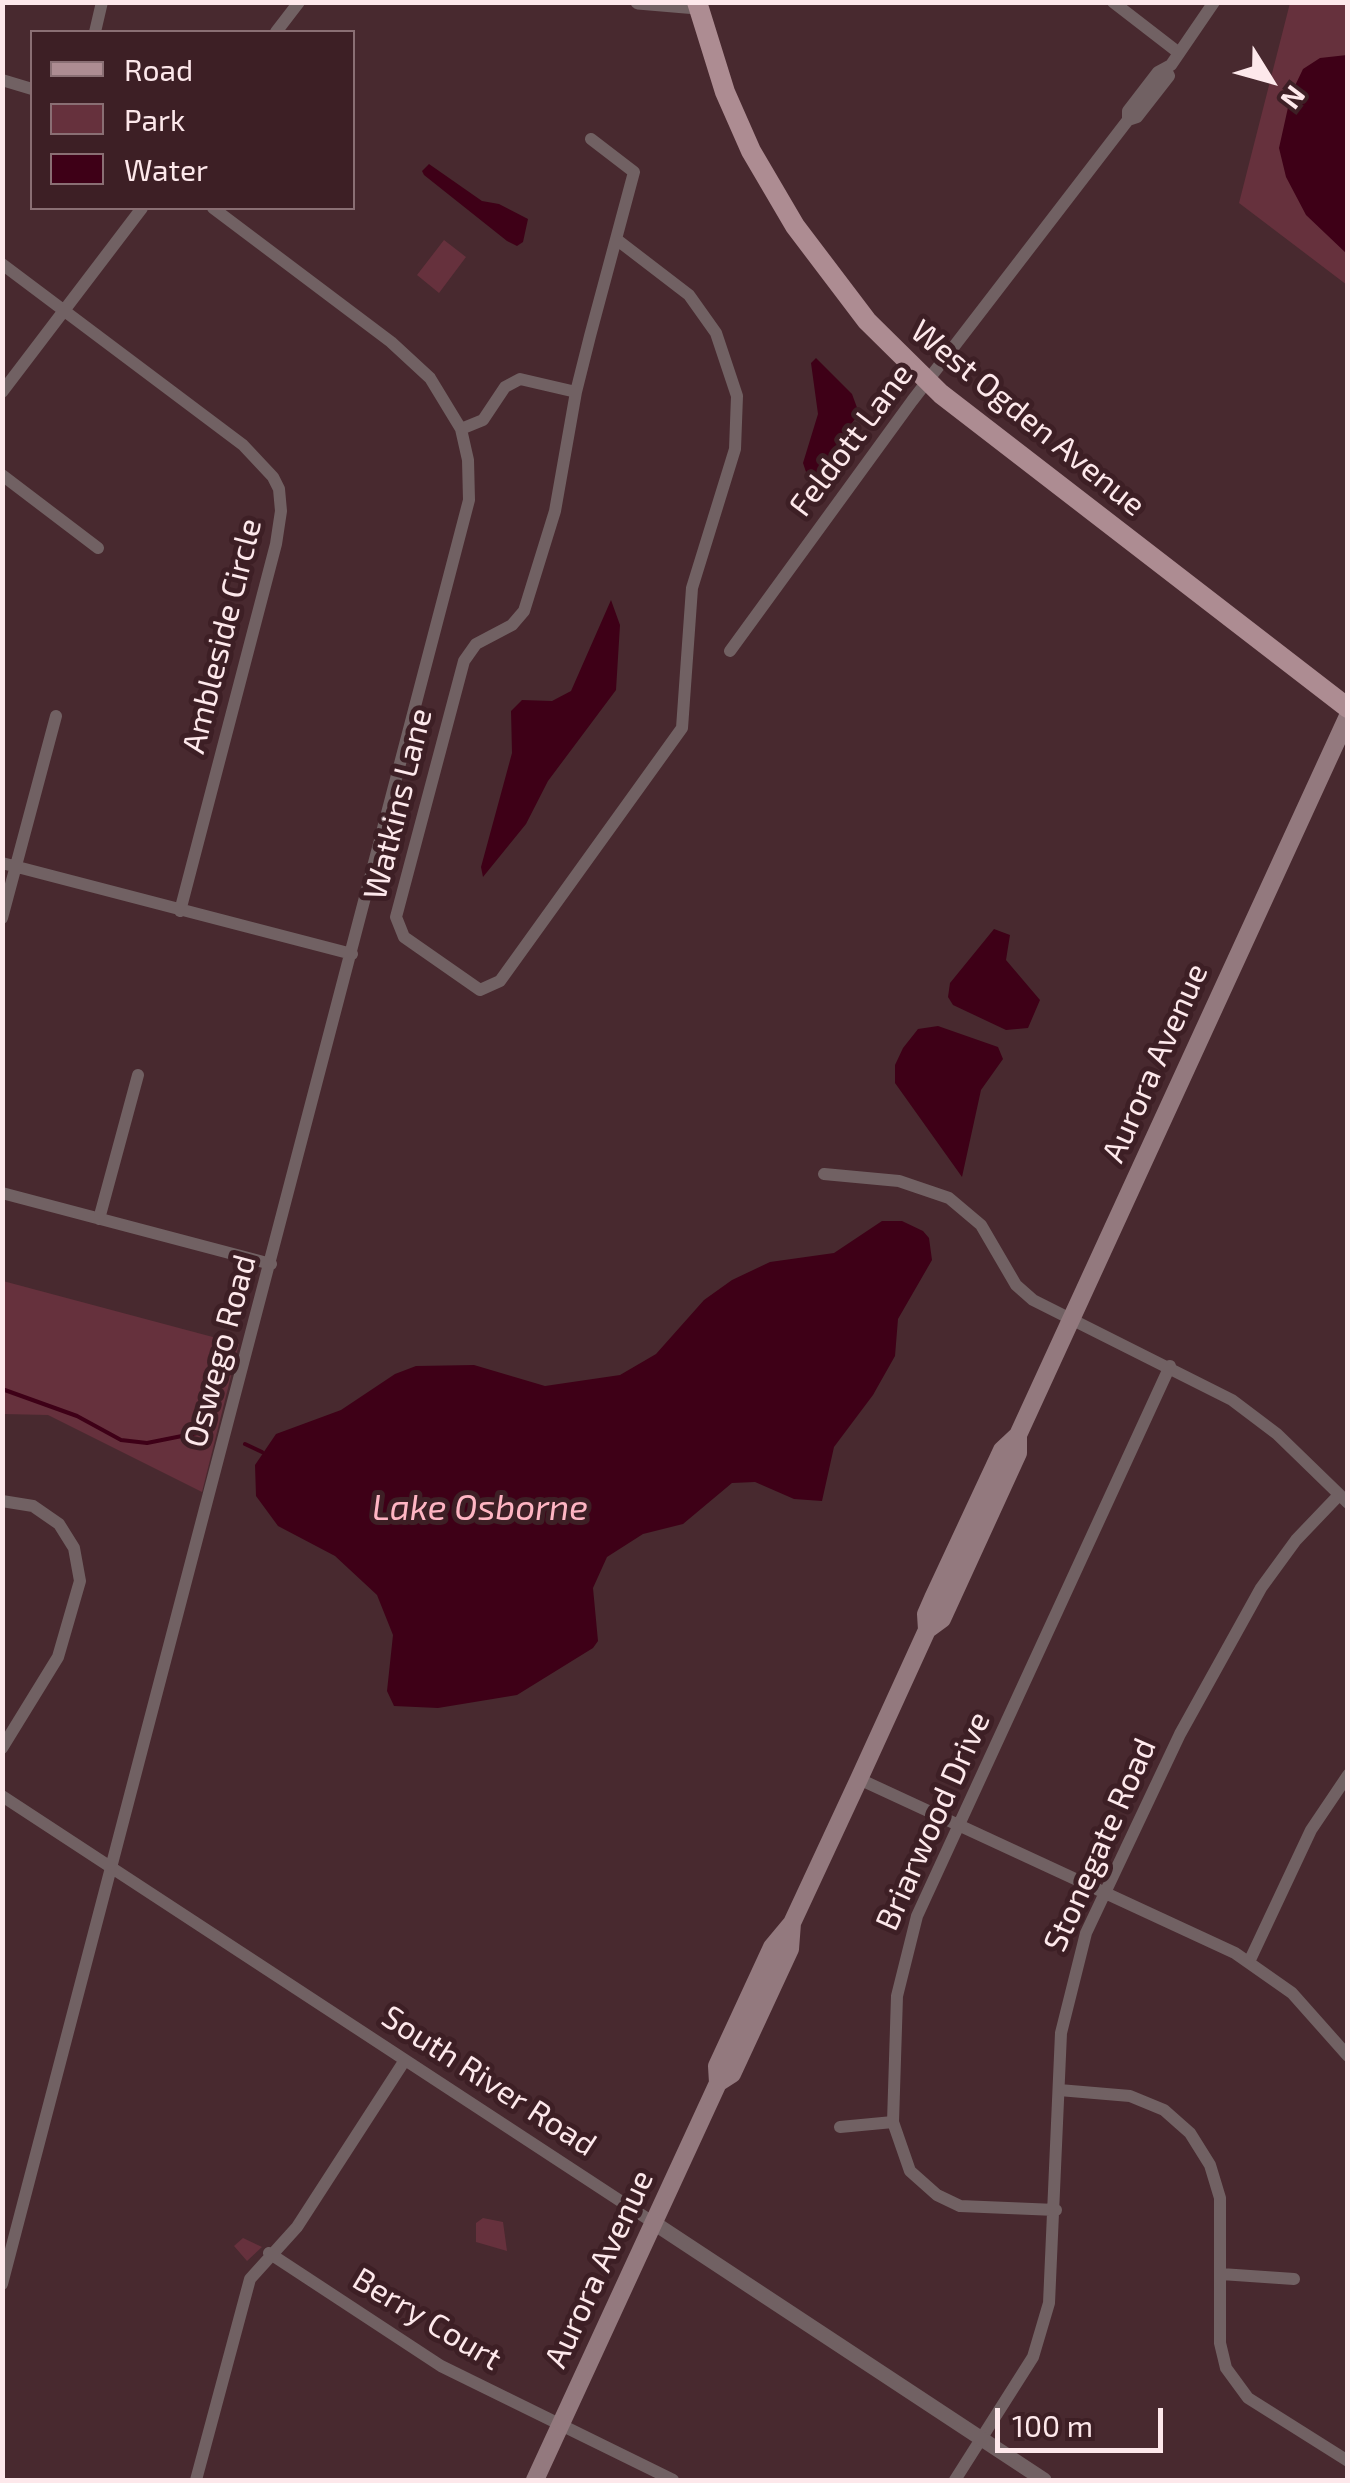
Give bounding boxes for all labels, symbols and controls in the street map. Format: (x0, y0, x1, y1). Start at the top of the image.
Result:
legend (30, 30, 355, 210)
north arrow (1220, 30, 1320, 130)
text: Road (124, 51, 193, 87)
text: N (1274, 80, 1314, 116)
text: Park (124, 101, 185, 137)
text: Water (124, 151, 208, 187)
street label: West Ogden Avenue (903, 312, 1153, 524)
street label: Feldott Lane (781, 356, 921, 524)
street label: Ambleside Circle (174, 515, 270, 757)
street label: Watkins Lane (356, 704, 440, 904)
street label: Aurora Avenue (1094, 958, 1216, 1168)
street label: Oswego Road (176, 1250, 264, 1452)
water label: Lake Osborne (372, 1487, 588, 1529)
street label: Briarwood Drive (868, 1706, 998, 1936)
street label: Stonegate Road (1036, 1732, 1164, 1958)
street label: South River Road (375, 1997, 603, 2165)
street label: Aurora Avenue (536, 2164, 662, 2374)
street label: Berry Court (346, 2260, 508, 2378)
scale bar (1000, 2388, 1168, 2450)
text: 100 m (1012, 2407, 1093, 2443)

